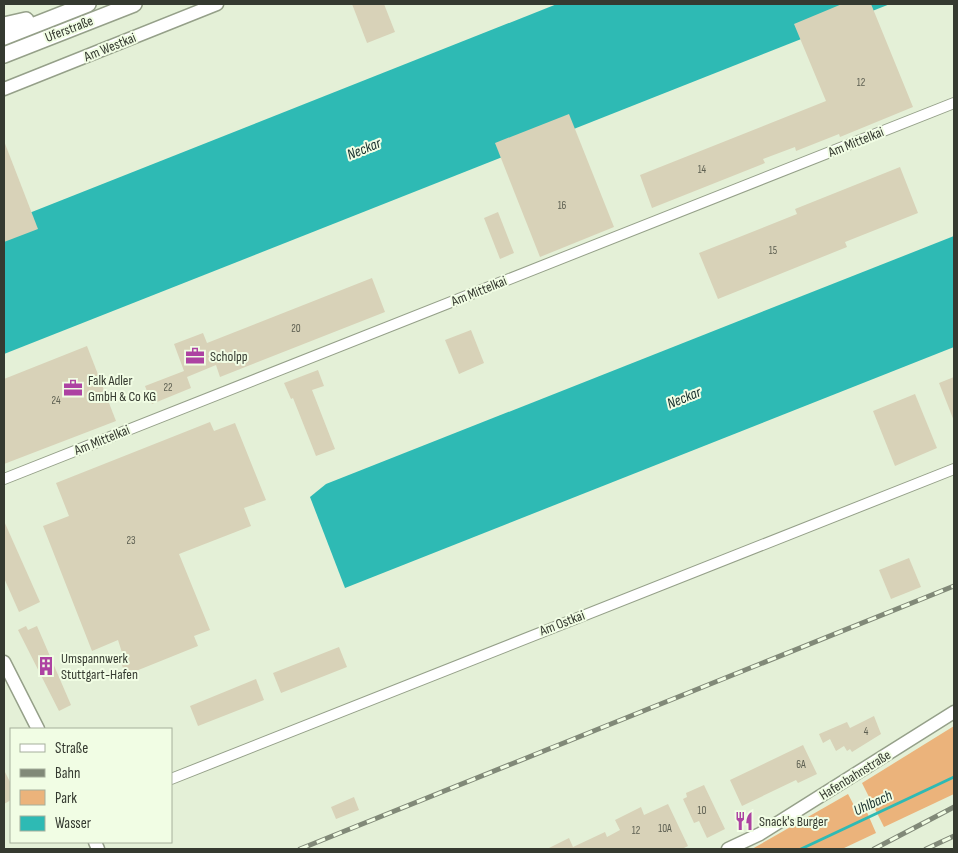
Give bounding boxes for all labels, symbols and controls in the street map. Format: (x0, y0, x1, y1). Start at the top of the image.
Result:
street label: Uferstraße (43, 12, 95, 46)
street label: Am Westkai (81, 29, 139, 65)
house number: 12 (857, 76, 866, 89)
street label: Am Mittelkai (825, 123, 886, 161)
water label: Neckar (344, 133, 384, 164)
house number: 14 (698, 163, 707, 176)
house number: 16 (558, 199, 567, 212)
house number: 15 (769, 244, 777, 257)
street label: Am Mittelkai (448, 272, 509, 310)
house number: 20 (291, 322, 301, 335)
office icon: Scholpp (184, 345, 206, 367)
place label: Scholpp (210, 348, 248, 365)
place label: Falk Adler GmbH & Co KG (88, 372, 156, 405)
office icon: Falk Adler GmbH & Co KG (62, 377, 84, 399)
house number: 22 (163, 381, 173, 394)
water label: Neckar (664, 382, 704, 413)
house number: 24 (51, 394, 61, 407)
street label: Am Mittelkai (71, 421, 132, 459)
house number: 23 (126, 534, 136, 547)
street label: Am Ostkai (536, 607, 587, 640)
place label: Umspannwerk Stuttgart-Hafen (61, 650, 138, 683)
building icon: Umspannwerk Stuttgart-Hafen (35, 655, 57, 677)
house number: 4 (864, 725, 869, 738)
legend (10, 728, 172, 843)
text: Straße (55, 739, 88, 758)
street label: Hafenbahnstraße (816, 746, 894, 804)
house number: 6A (796, 758, 806, 771)
text: Bahn (55, 764, 80, 783)
water label: Uhlbach (851, 786, 895, 820)
text: Park (55, 789, 77, 808)
house number: 10 (698, 804, 706, 817)
restaurant icon: Snack's Burger (733, 810, 755, 832)
place label: Snack's Burger (759, 813, 828, 830)
text: Wasser (55, 814, 92, 833)
house number: 10A (658, 822, 672, 835)
house number: 12 (632, 824, 641, 837)

